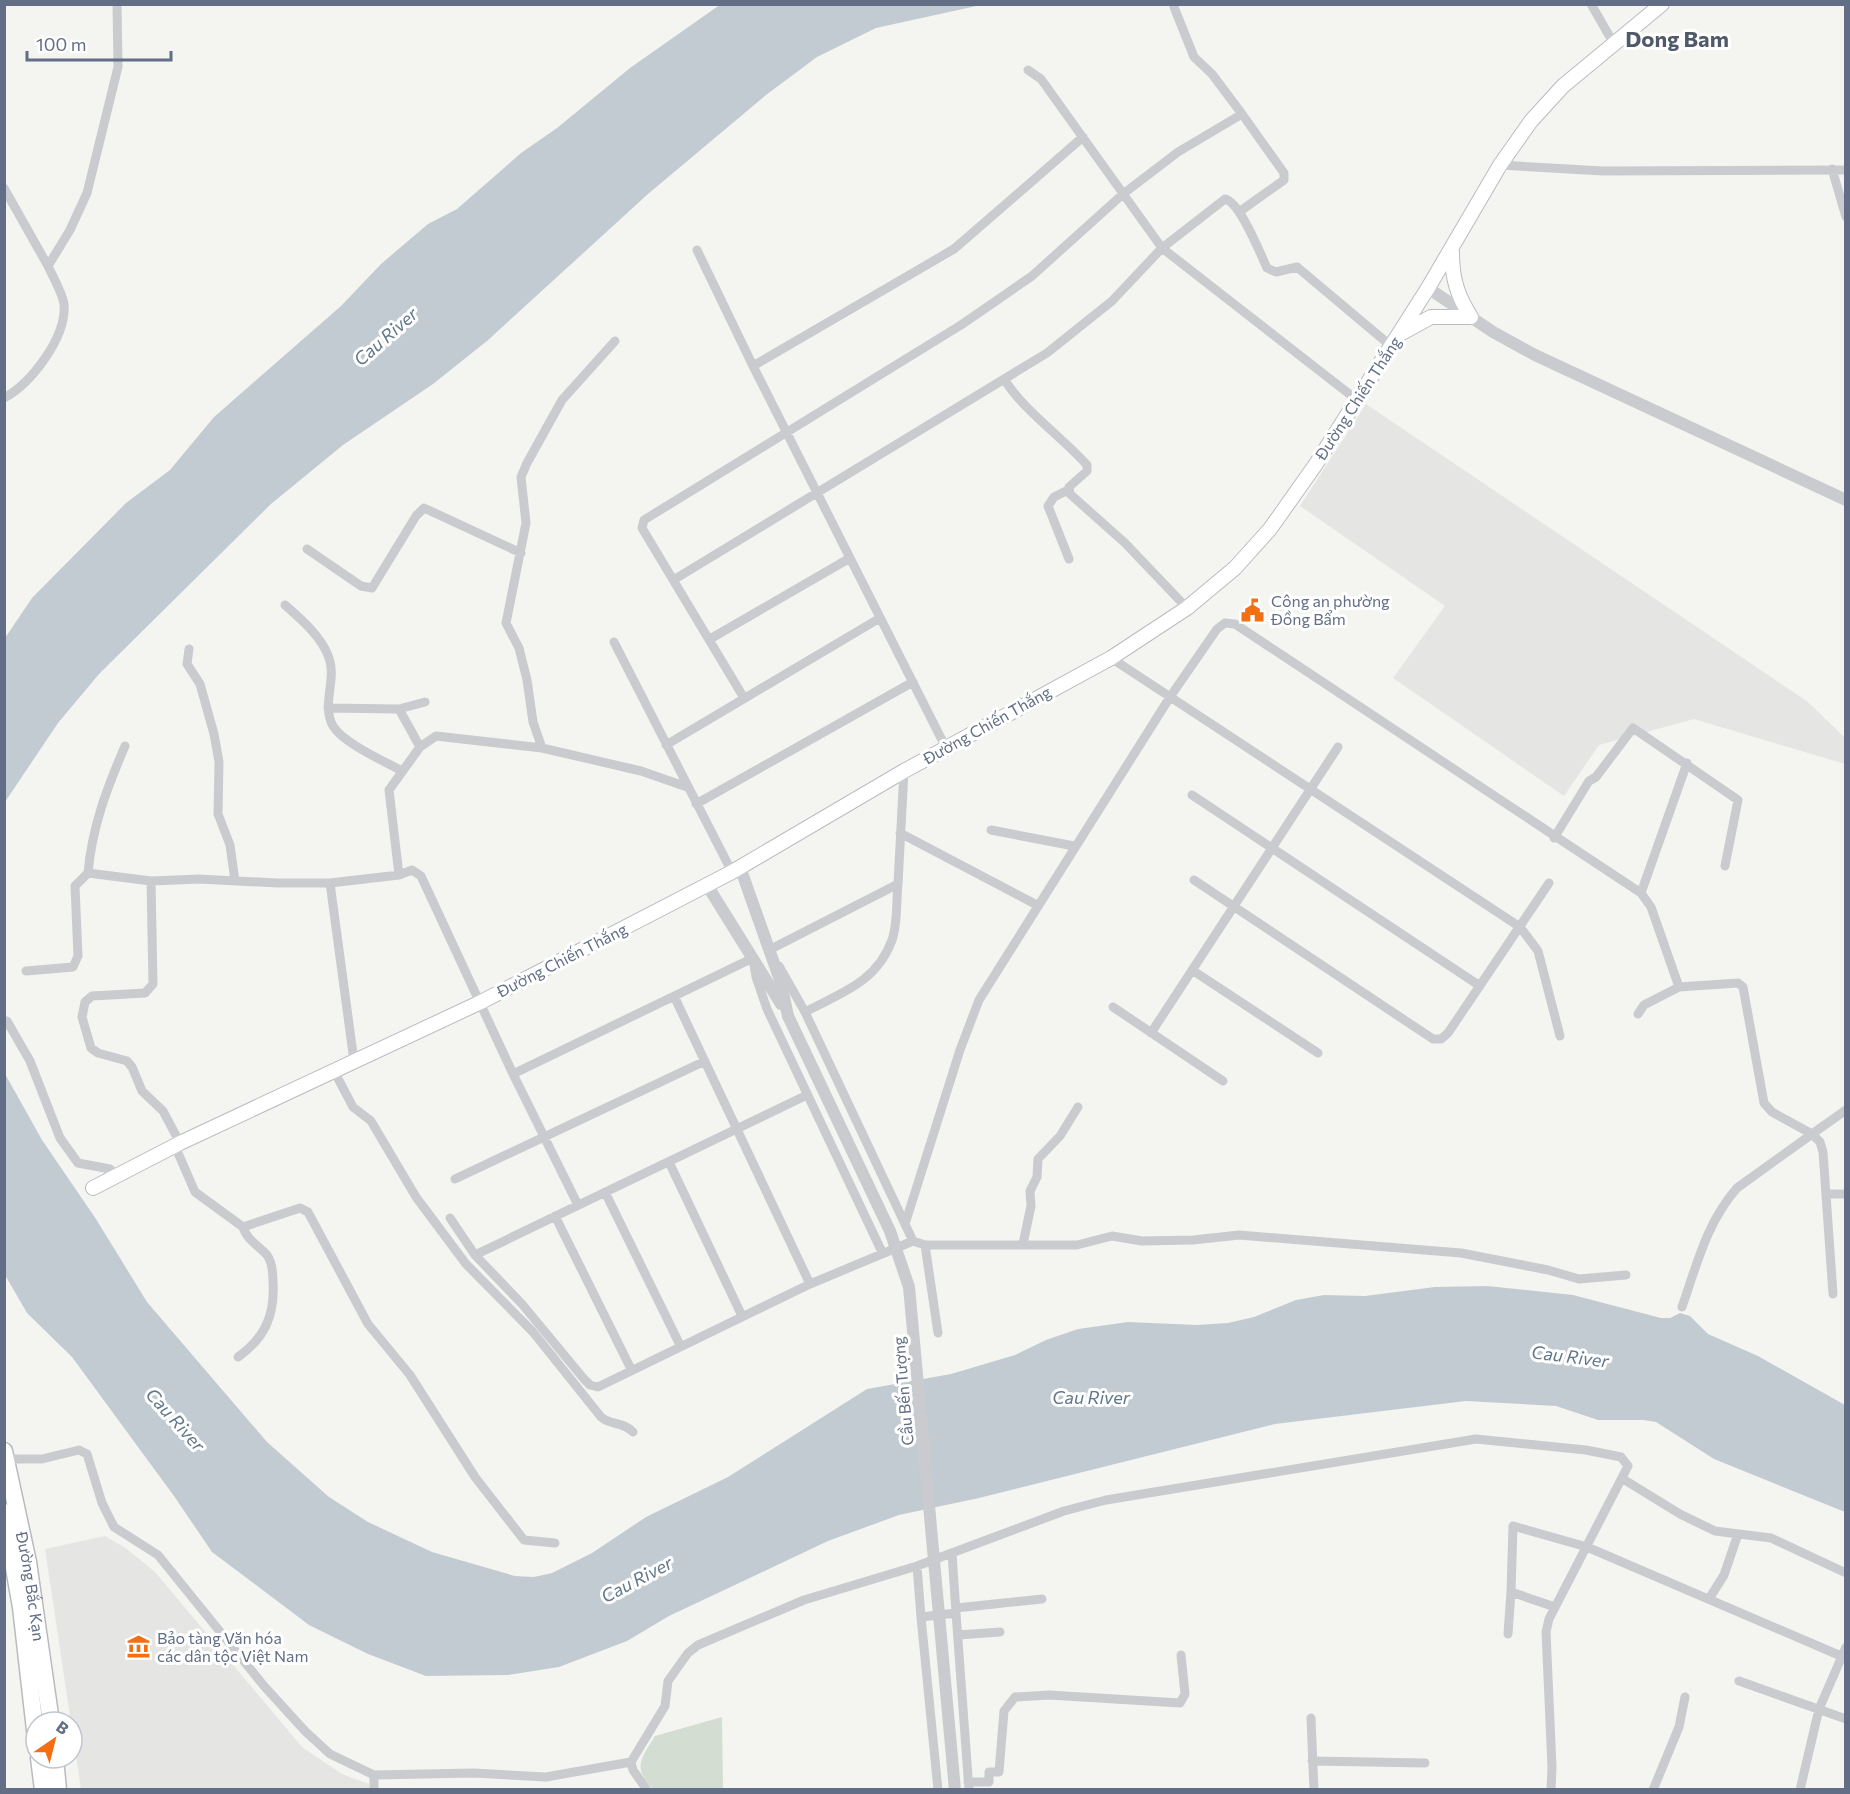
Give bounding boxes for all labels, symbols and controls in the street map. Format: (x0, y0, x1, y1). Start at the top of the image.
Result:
scale bar (27, 24, 171, 62)
district label: Dong Bam (1625, 25, 1729, 52)
text: 100 m (36, 33, 86, 55)
water label: Cau River (349, 302, 422, 370)
street label: Đường Chiến Thắng (1310, 332, 1405, 464)
place label: Công an phường Đồng Bẩm (1270, 591, 1390, 628)
public building icon: Công an phường Đồng Bẩm (1240, 597, 1266, 623)
street label: Đường Chiến Thắng (919, 681, 1054, 768)
street label: Đường Chiến Thắng (493, 918, 630, 1001)
street label: Cầu Bến Tượng (888, 1335, 917, 1446)
water label: Cau River (1530, 1340, 1611, 1372)
water label: Cau River (142, 1383, 210, 1456)
water label: Cau River (1052, 1386, 1131, 1408)
street label: Đường Bắc Kạn (12, 1529, 49, 1642)
water label: Cau River (597, 1551, 677, 1607)
place label: Bảo tàng Văn hóa các dân tộc Việt Nam (157, 1628, 308, 1665)
museum icon: Bảo tàng Văn hóa các dân tộc Việt Nam (126, 1634, 152, 1660)
north arrow (24, 1710, 84, 1770)
text: B (53, 1716, 73, 1738)

